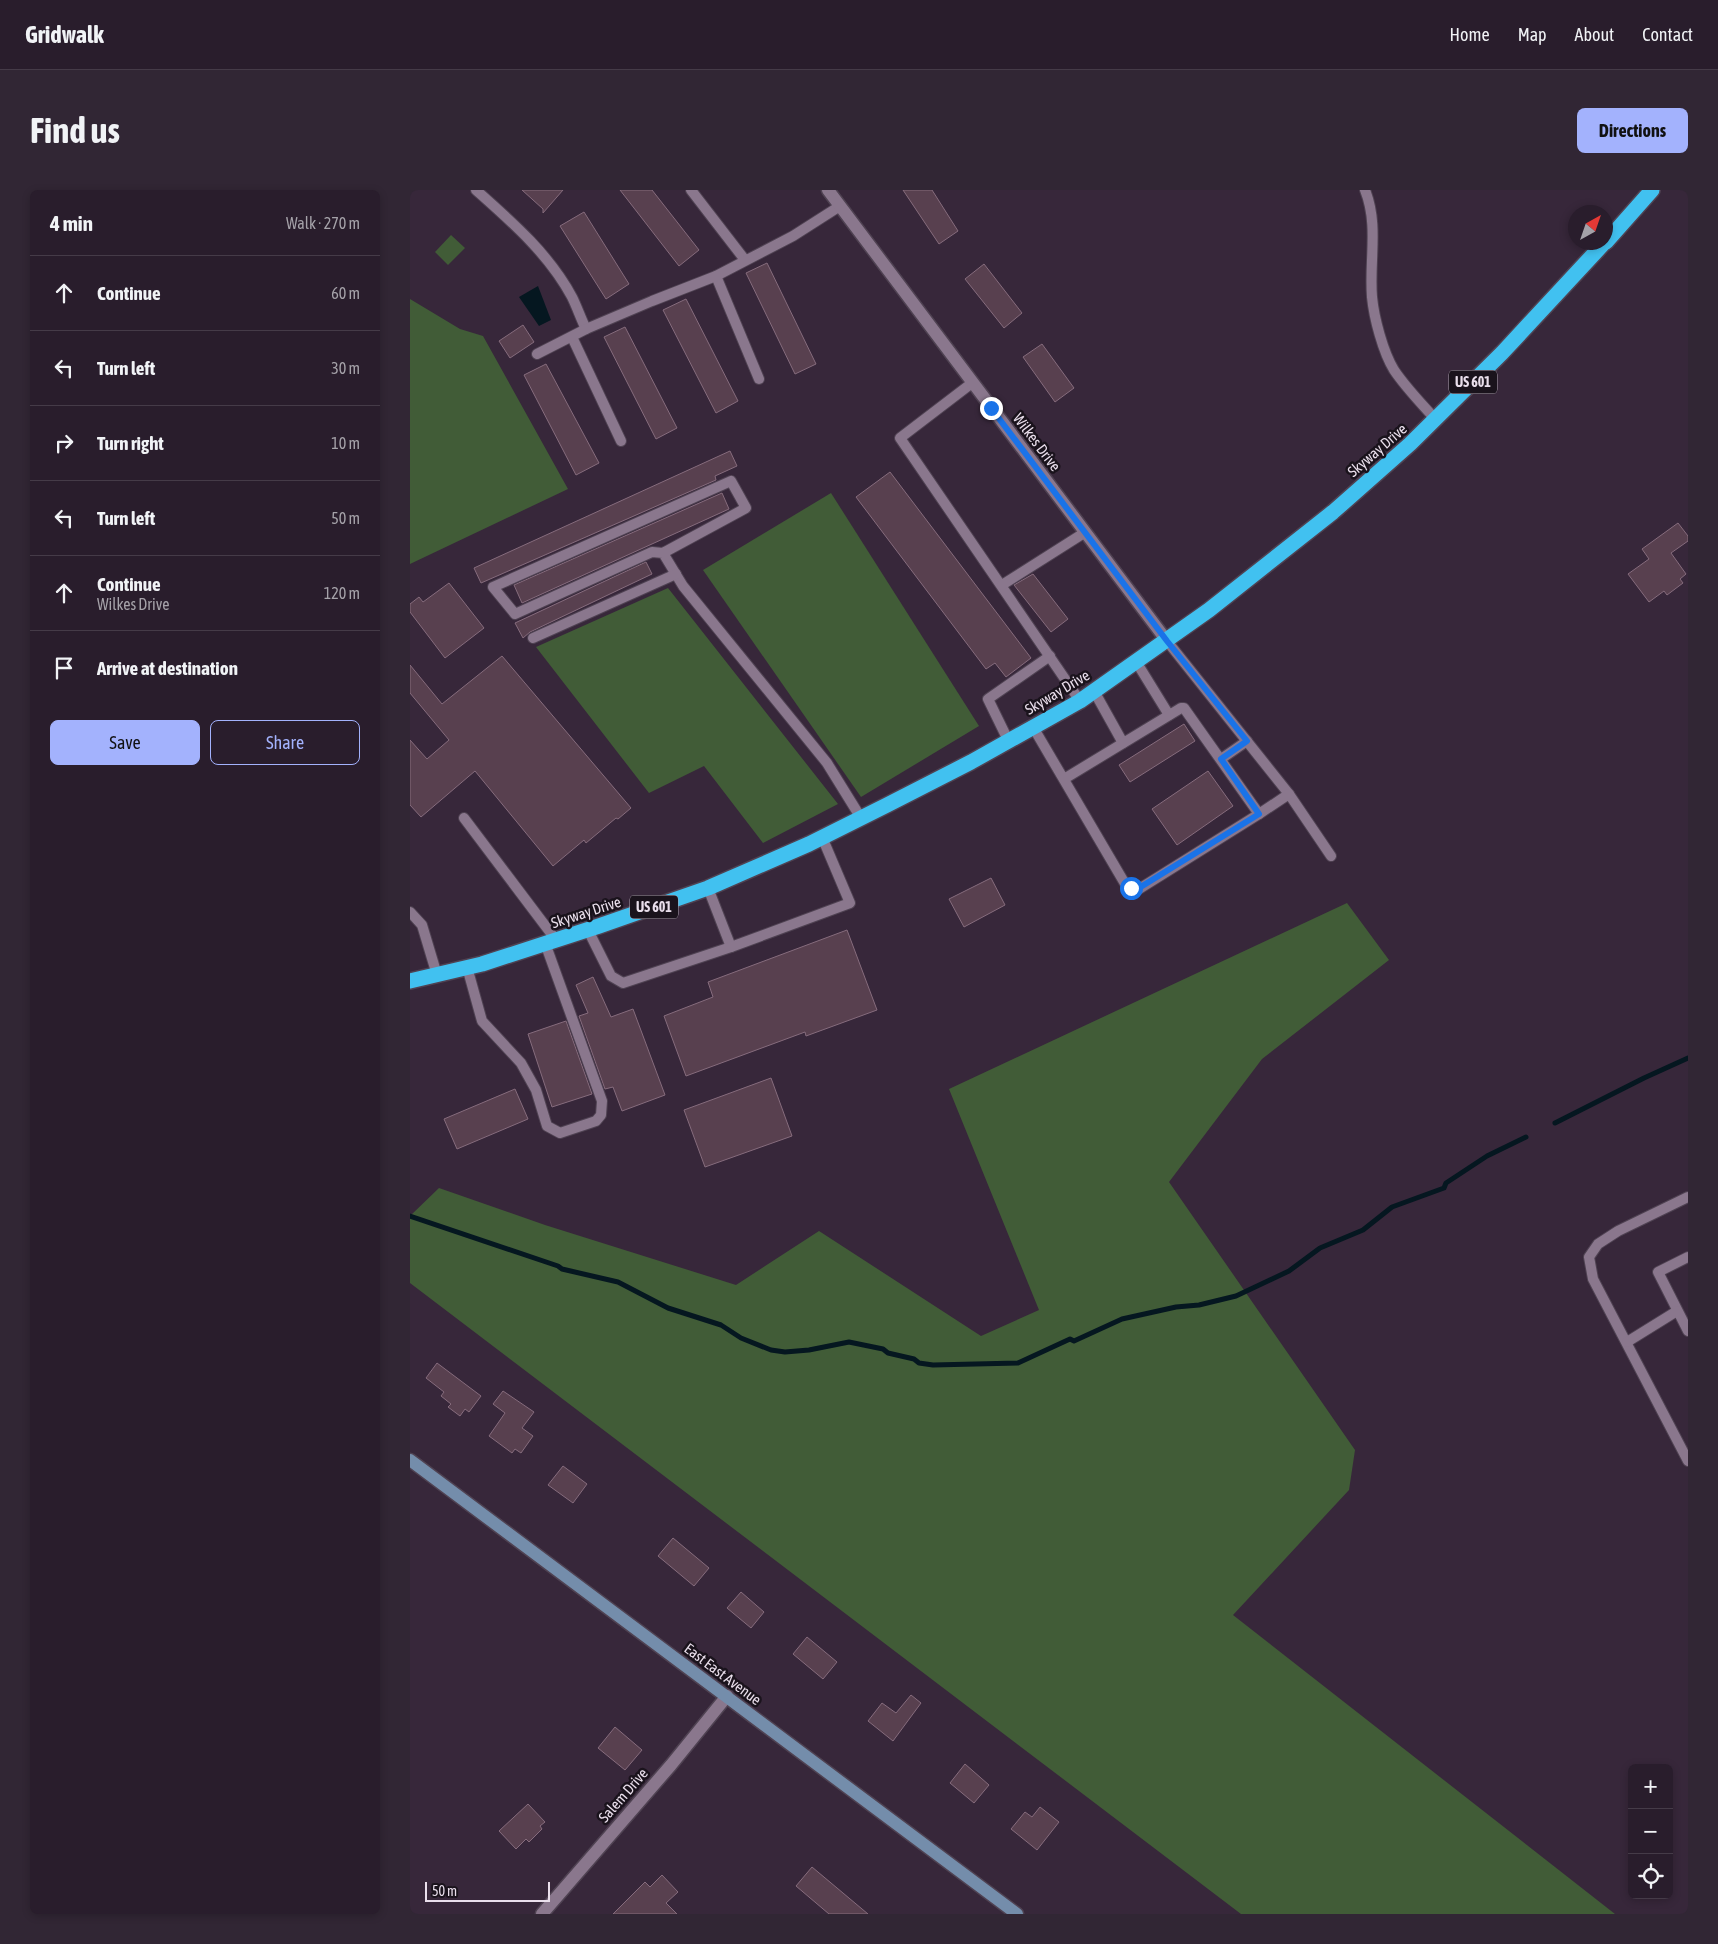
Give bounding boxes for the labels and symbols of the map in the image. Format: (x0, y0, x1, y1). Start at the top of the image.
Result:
north arrow (1568, 205, 1613, 250)
road number: US 601 (1449, 370, 1497, 393)
route end (980, 397, 1003, 420)
street label: Wilkes Drive (1010, 410, 1064, 474)
street label: Skyway Drive (1344, 420, 1410, 480)
street label: Skyway Drive (1022, 666, 1092, 718)
route start (1120, 877, 1143, 900)
street label: Skyway Drive (549, 893, 623, 931)
road number: US 601 (630, 896, 678, 919)
street label: East East Avenue (681, 1640, 765, 1708)
street label: Salem Drive (595, 1764, 651, 1825)
scale bar (425, 1879, 550, 1902)

